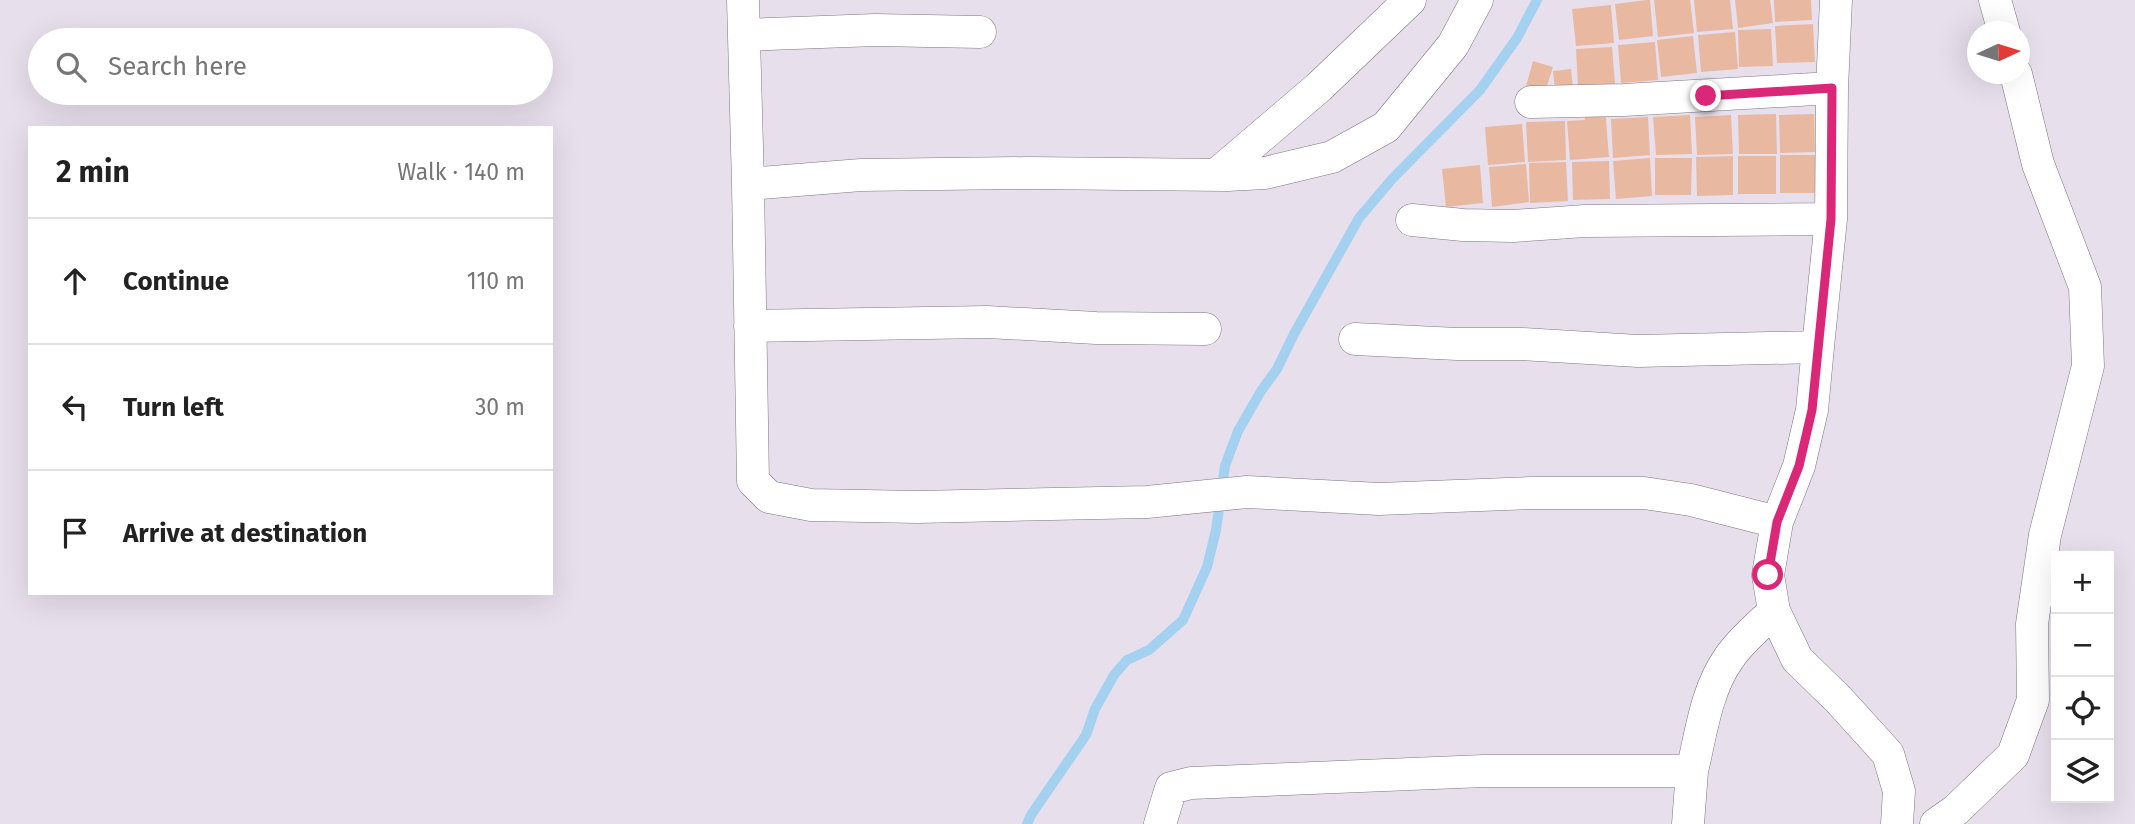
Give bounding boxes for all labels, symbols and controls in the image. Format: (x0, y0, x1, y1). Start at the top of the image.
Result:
north arrow (1967, 21, 2030, 84)
search box (28, 28, 553, 105)
icon: search (52, 48, 90, 86)
text: Search here (108, 51, 247, 82)
route end (1690, 80, 1721, 111)
text: 2 min (56, 154, 130, 190)
text: Walk · 140 m (397, 158, 525, 186)
icon: ahead (56, 262, 94, 300)
text: Continue (123, 266, 229, 297)
text: 110 m (467, 267, 525, 295)
icon: left (56, 388, 94, 426)
text: Turn left (123, 392, 224, 423)
text: 30 m (475, 393, 525, 421)
icon: arrive (56, 514, 94, 552)
text: Arrive at destination (123, 518, 367, 549)
map controls (2051, 551, 2114, 803)
button: + (2051, 551, 2114, 614)
route start (1752, 559, 1783, 590)
button: − (2051, 614, 2114, 677)
button: locate (2051, 677, 2114, 740)
button: layers (2051, 740, 2114, 803)

